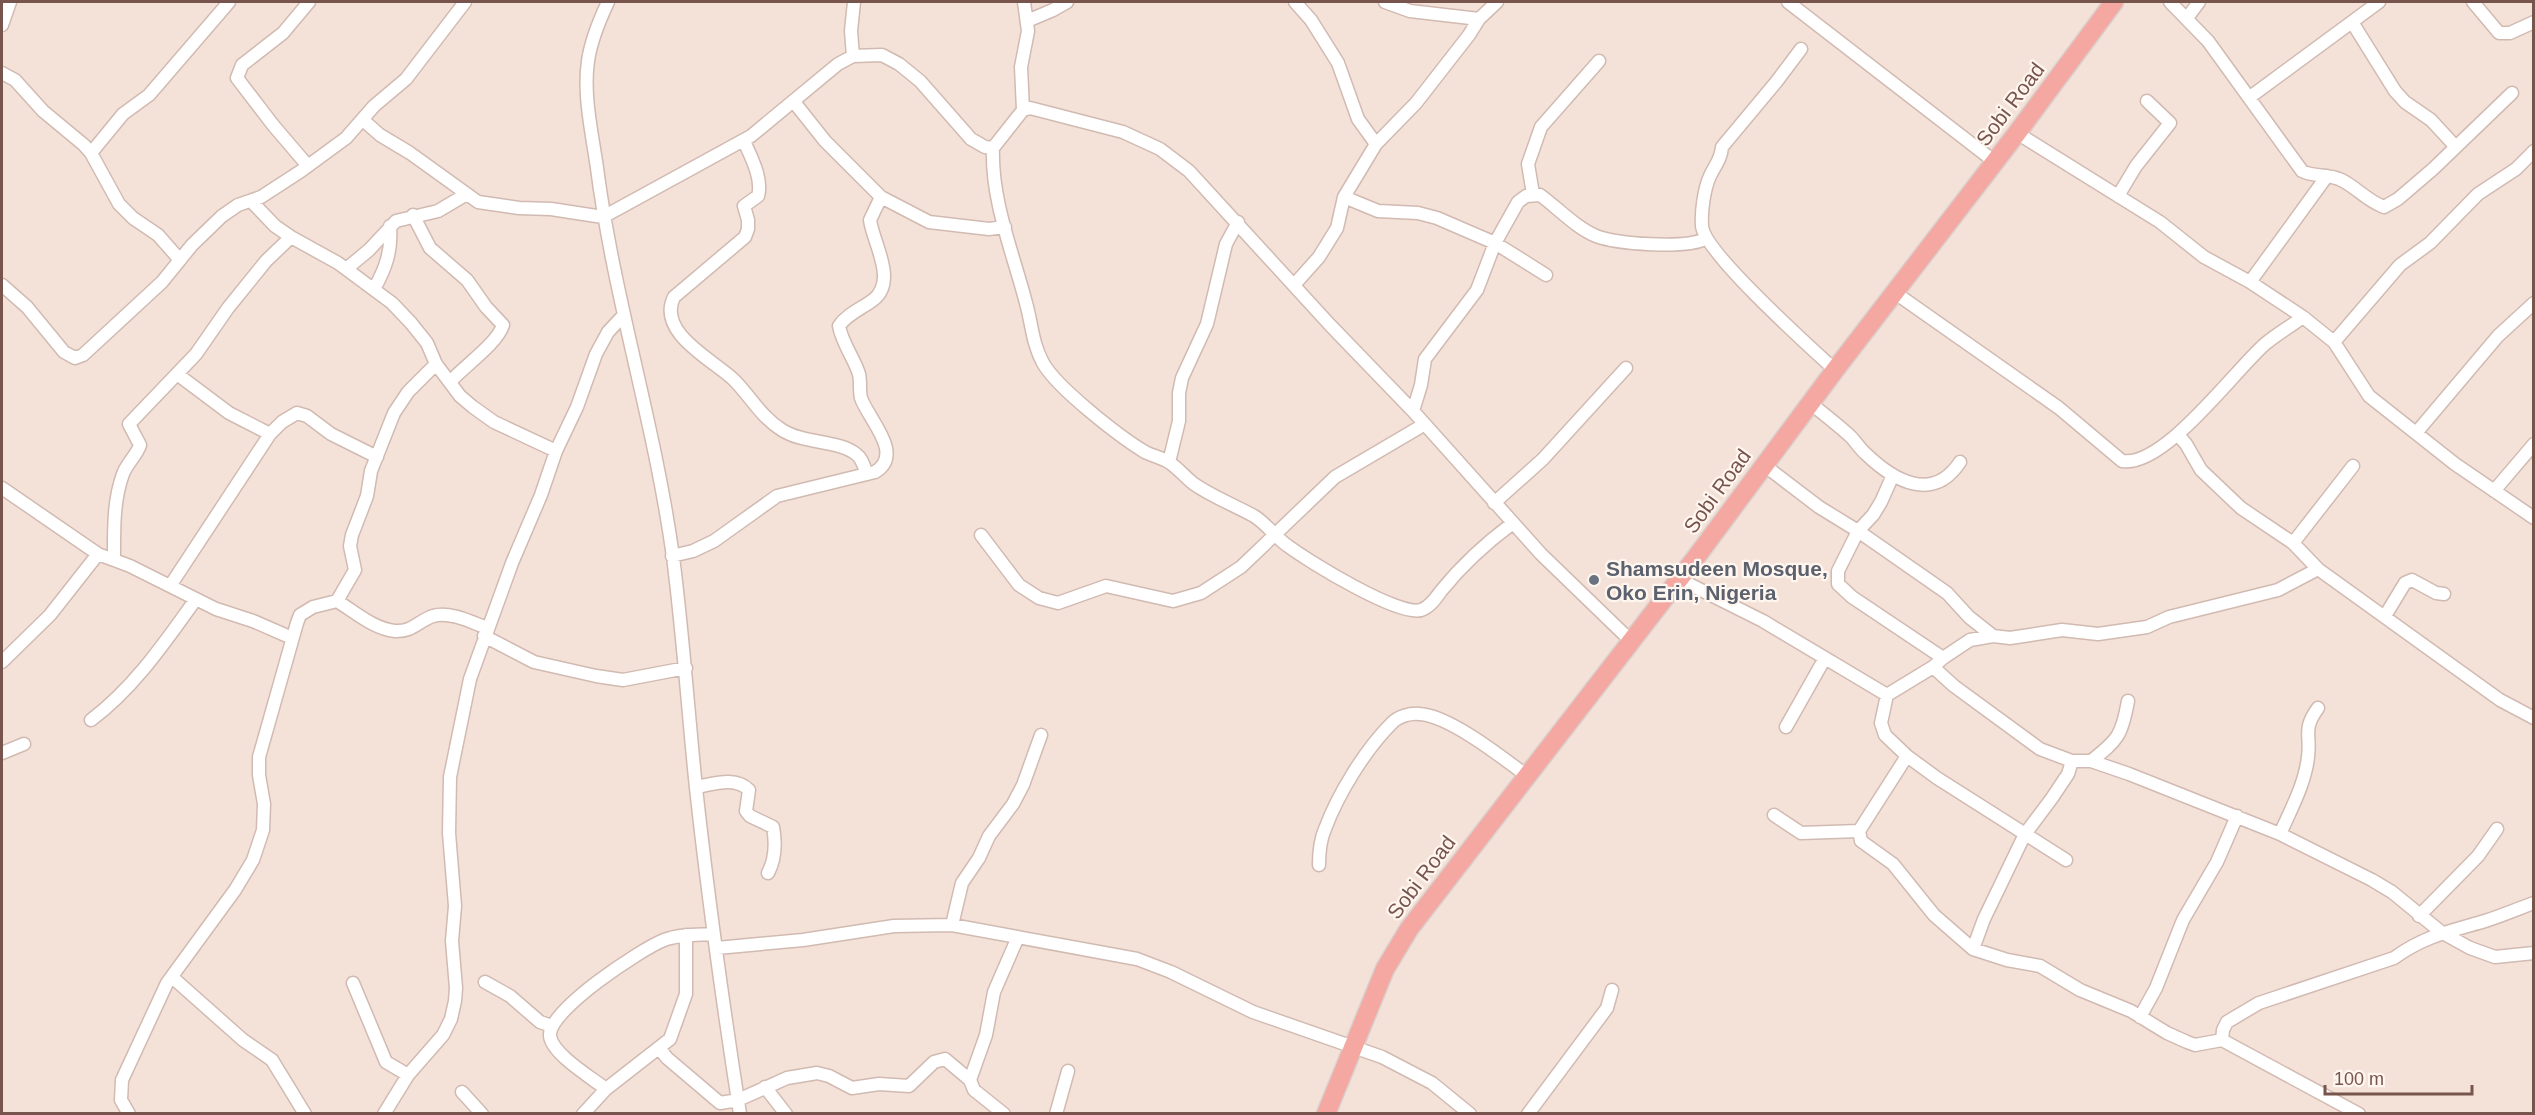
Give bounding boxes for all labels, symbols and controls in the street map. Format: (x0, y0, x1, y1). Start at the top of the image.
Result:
street label: Sobi Road (1971, 58, 2049, 150)
street label: Sobi Road (1679, 445, 1755, 537)
place label: Shamsudeen Mosque, Oko Erin, Nigeria (1606, 557, 1828, 604)
marker: Shamsudeen Mosque, Oko Erin, Nigeria (1587, 573, 1601, 587)
street label: Sobi Road (1382, 831, 1460, 923)
scale bar (2325, 1058, 2472, 1096)
text: 100 m (2334, 1069, 2384, 1089)

